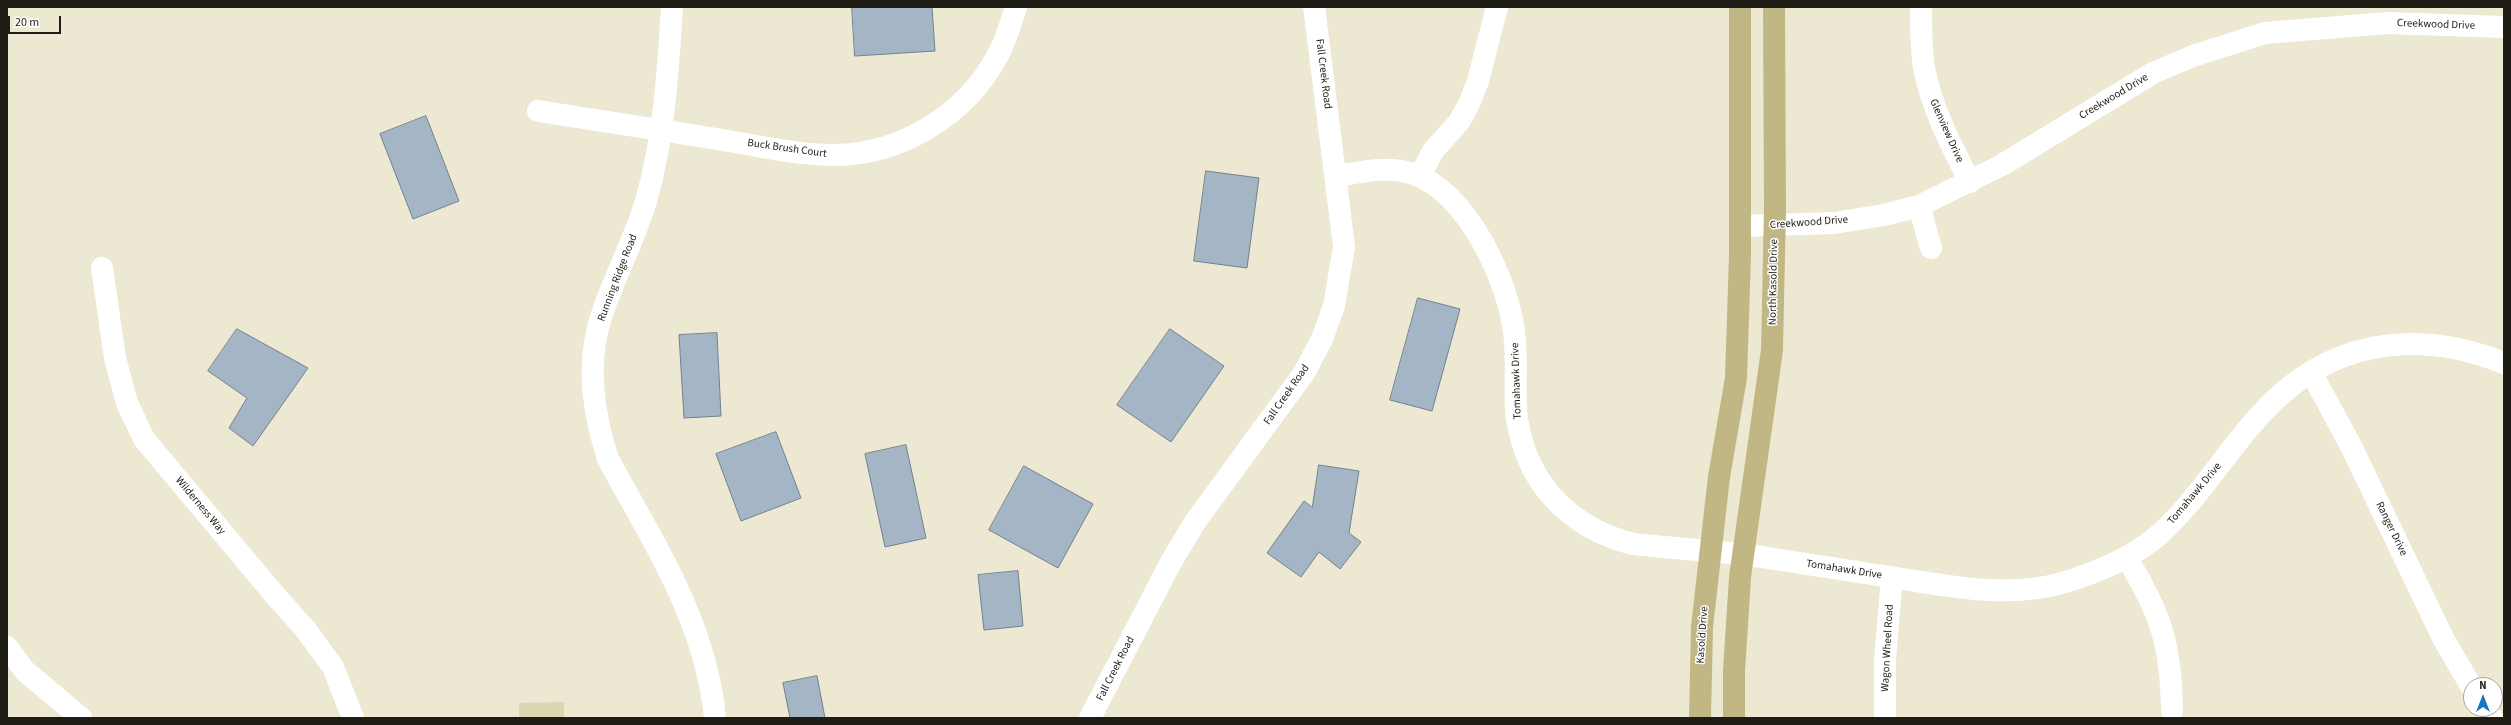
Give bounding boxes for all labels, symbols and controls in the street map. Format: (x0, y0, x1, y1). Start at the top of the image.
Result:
scale bar (10, 8, 63, 34)
text: 20 m (15, 14, 39, 31)
street label: Creekwood Drive (2397, 17, 2475, 33)
street label: Fall Creek Road (1312, 38, 1334, 110)
street label: Creekwood Drive (2077, 71, 2151, 123)
street label: Glenview Drive (1926, 97, 1966, 165)
street label: Buck Brush Court (747, 137, 827, 161)
street label: Creekwood Drive (1769, 214, 1849, 232)
street label: Running Ridge Road (595, 232, 641, 324)
street label: North Kasold Drive (1767, 239, 1781, 325)
street label: Tomahawk Drive (1509, 342, 1525, 420)
street label: Fall Creek Road (1261, 362, 1313, 428)
street label: Tomahawk Drive (2165, 460, 2225, 528)
street label: Wilderness Way (172, 474, 228, 538)
street label: Ranger Drive (2372, 500, 2410, 558)
street label: Tomahawk Drive (1805, 557, 1883, 583)
street label: Wagon Wheel Road (1879, 604, 1897, 692)
street label: Kasold Drive (1694, 606, 1712, 664)
street label: Fall Creek Road (1094, 635, 1138, 703)
north arrow (2463, 677, 2503, 717)
text: N (2479, 678, 2487, 693)

